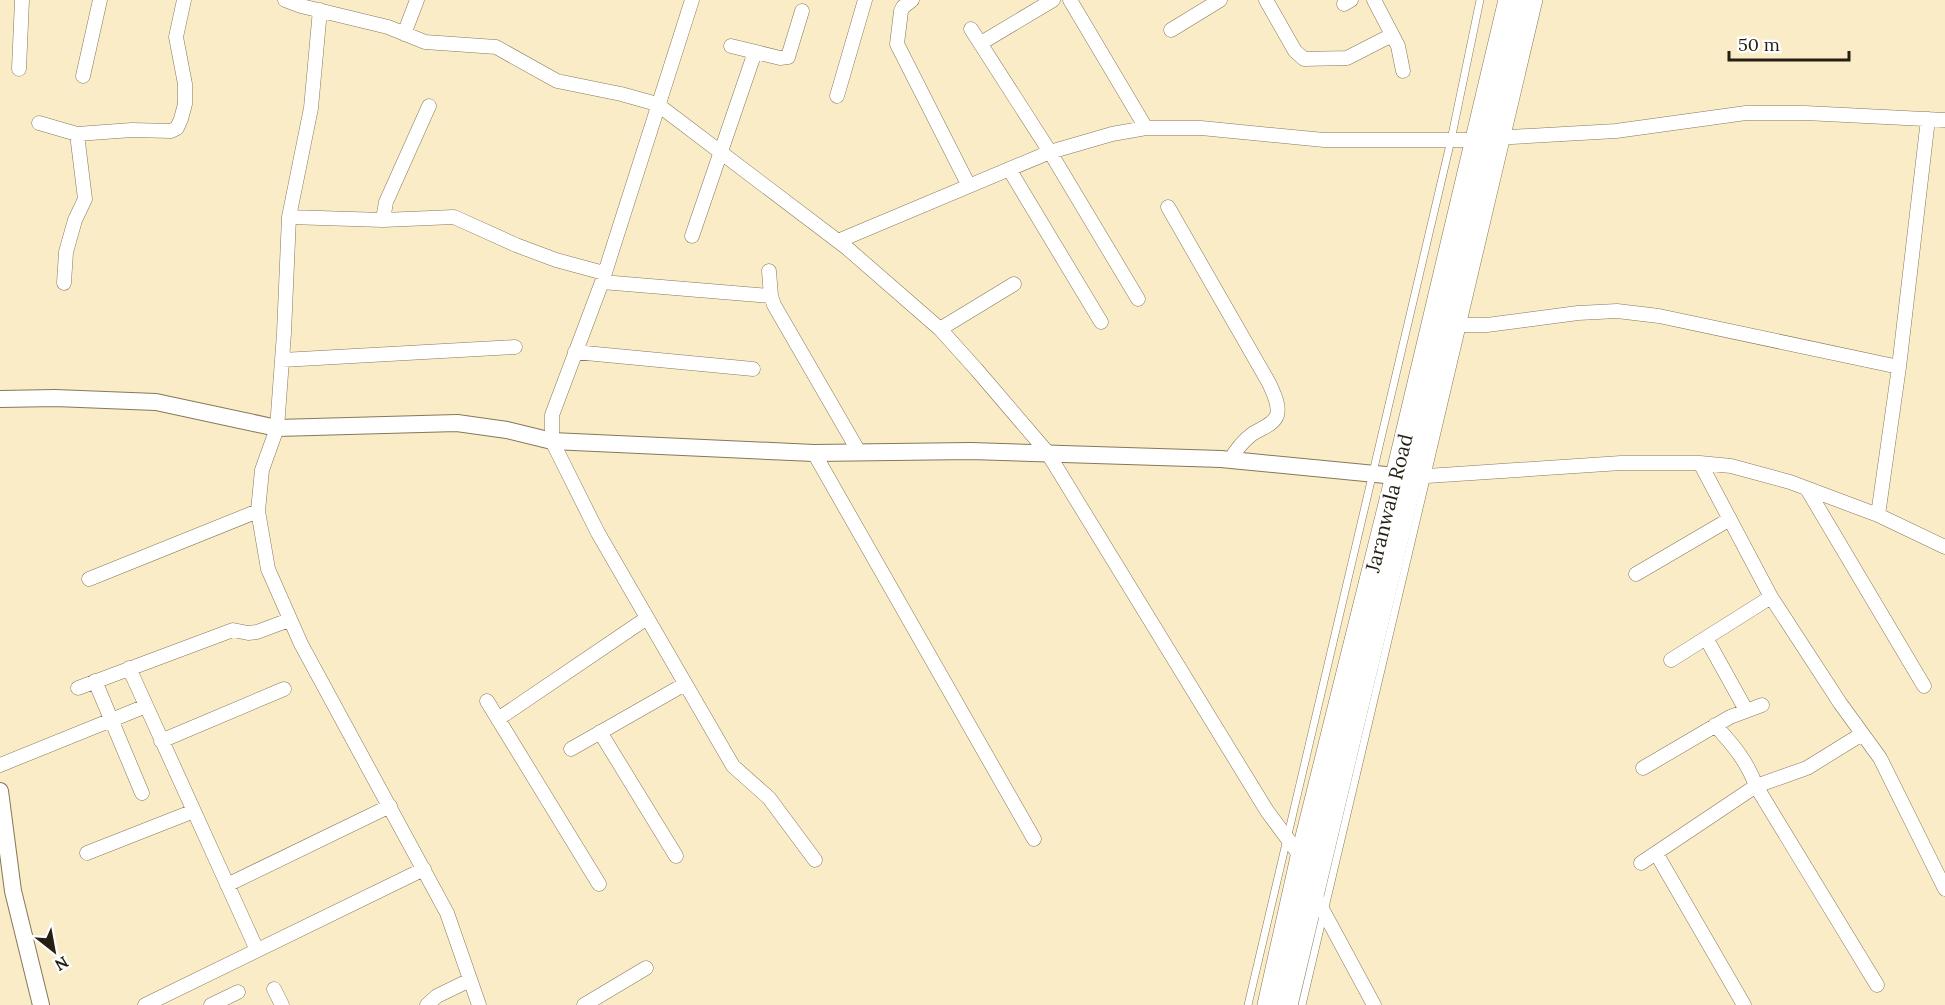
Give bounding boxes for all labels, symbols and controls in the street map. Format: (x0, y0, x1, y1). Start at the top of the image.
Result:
scale bar (1729, 24, 1849, 62)
text: 50 m (1738, 33, 1780, 56)
street label: Jaranwala Road (1359, 431, 1418, 576)
north arrow (24, 921, 84, 981)
text: N (51, 952, 72, 976)

